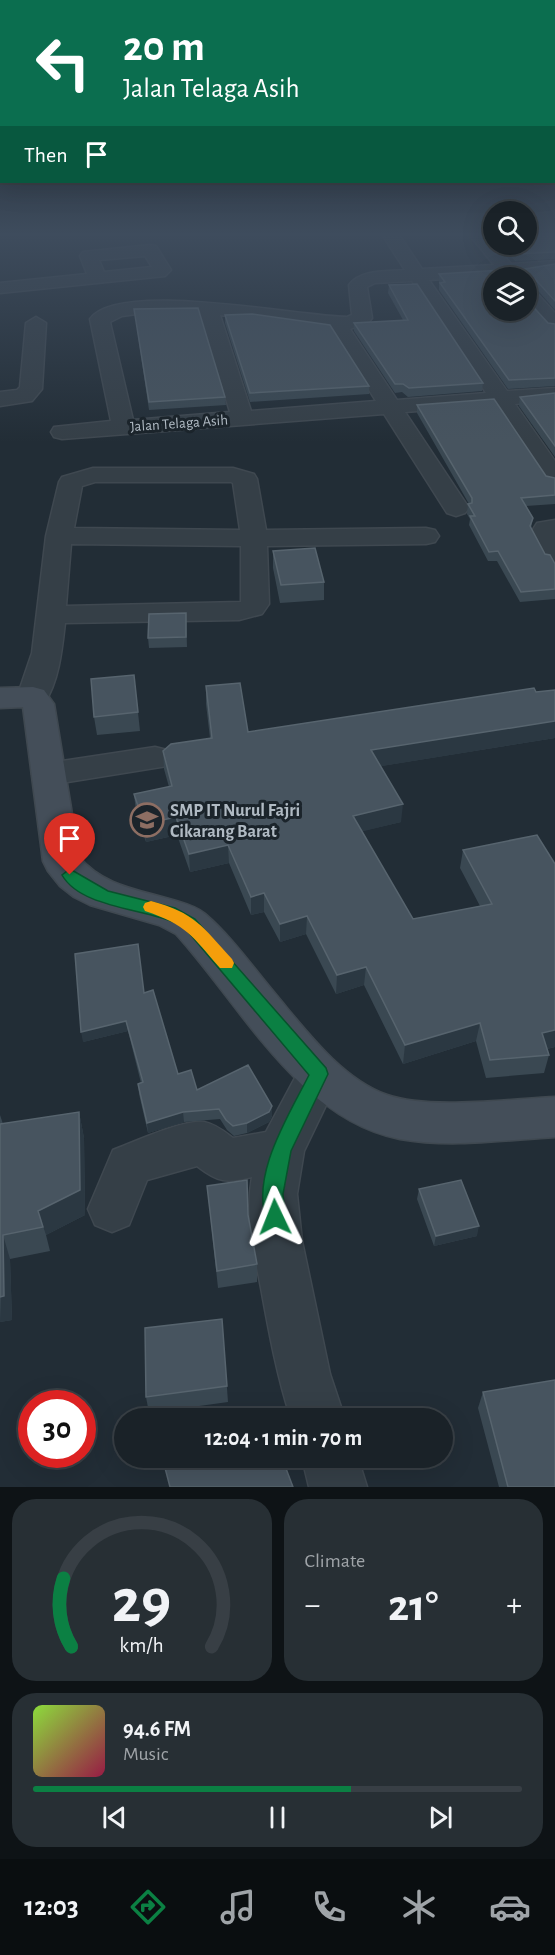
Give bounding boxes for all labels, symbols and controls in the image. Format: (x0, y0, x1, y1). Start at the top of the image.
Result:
icon: left (24, 24, 102, 102)
text: 20 m (123, 26, 205, 68)
text: Jalan Telaga Asih (123, 75, 300, 102)
icon: arrive (80, 138, 113, 171)
text: Then (24, 144, 68, 166)
map controls (483, 201, 537, 321)
button: search (483, 201, 537, 255)
button: layers (483, 267, 537, 321)
street label: Jalan Telaga Asih (130, 413, 228, 434)
school or university icon: SMP IT Nurul Fajri Cikarang Barat (129, 802, 165, 838)
place label: SMP IT Nurul Fajri Cikarang Barat (170, 802, 300, 841)
pin (44, 813, 95, 875)
icon: arrive (53, 822, 86, 855)
position arrow (243, 1185, 307, 1249)
speed limit sign: 30 (18, 1390, 96, 1468)
text: 12:04 · 1 min · 70 m (205, 1427, 362, 1449)
text: Climate (305, 1551, 365, 1571)
text: 29 (112, 1571, 172, 1633)
text: 21° (388, 1584, 439, 1629)
text: − (305, 1589, 320, 1622)
text: + (506, 1589, 522, 1622)
text: km/h (120, 1635, 164, 1656)
text: 94.6 FM (123, 1718, 191, 1740)
text: Music (123, 1744, 169, 1764)
icon: previous (98, 1801, 131, 1834)
icon: pause (261, 1801, 294, 1834)
icon: next (424, 1801, 457, 1834)
icon: directions (127, 1886, 169, 1928)
icon: music (217, 1886, 259, 1928)
icon: phone (308, 1886, 350, 1928)
icon: climate (398, 1886, 440, 1928)
icon: car (489, 1886, 531, 1928)
text: 12:03 (24, 1893, 79, 1920)

